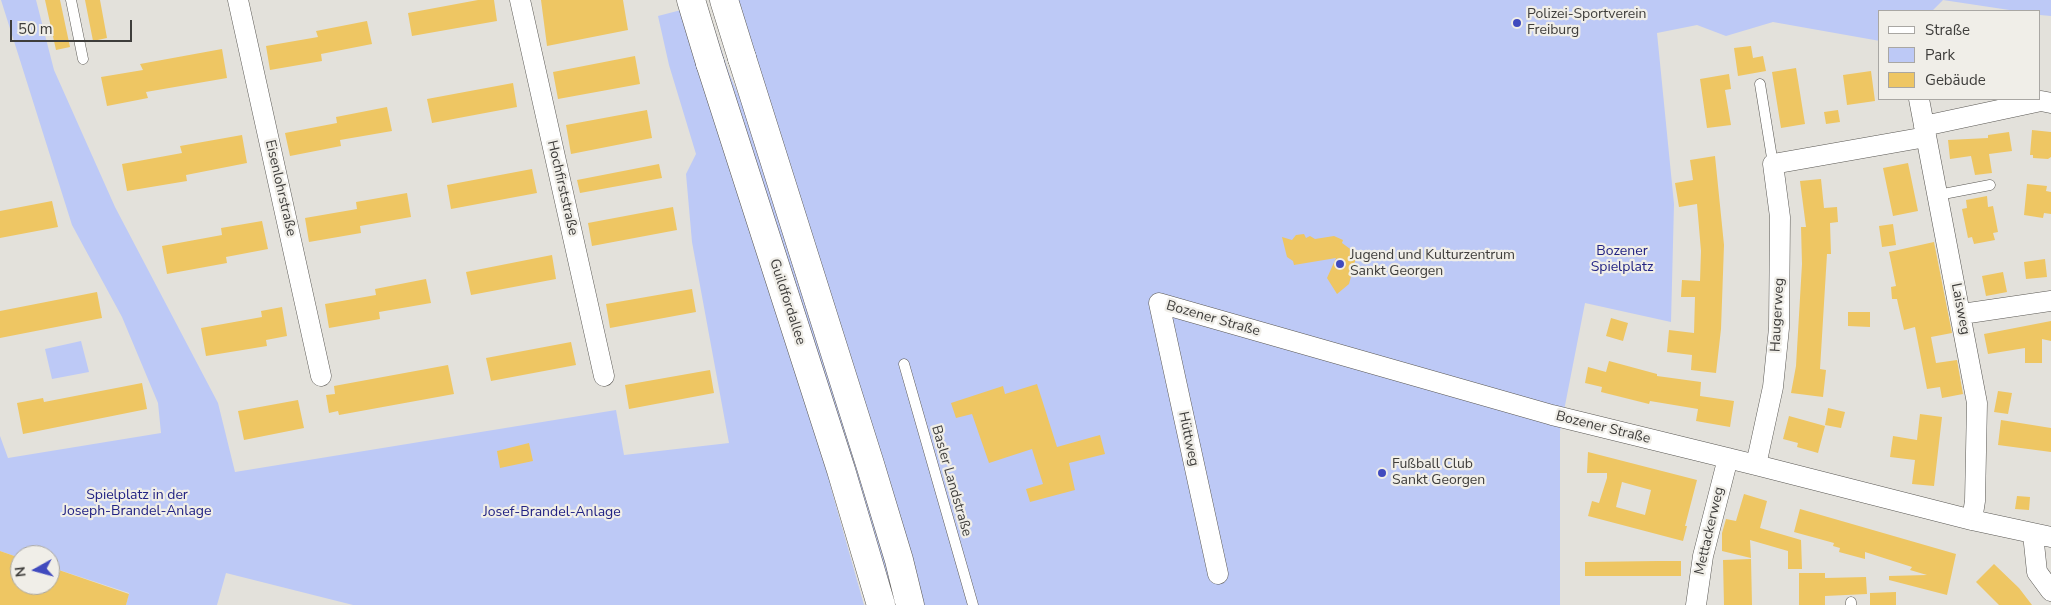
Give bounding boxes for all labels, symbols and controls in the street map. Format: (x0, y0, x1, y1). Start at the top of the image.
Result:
place label: Polizei-Sportverein Freiburg (1527, 7, 1646, 40)
scale bar (12, 10, 135, 42)
legend (1878, 10, 2041, 100)
marker: Polizei-Sportverein Freiburg (1511, 17, 1523, 29)
text: 50 m (18, 19, 53, 39)
text: Straße (1925, 20, 1970, 40)
text: Park (1925, 45, 1955, 65)
text: Gebäude (1925, 70, 1986, 90)
street label: Eisenlohrstraße (261, 138, 299, 238)
street label: Hochfirststraße (543, 139, 581, 237)
park label: Bozener Spielplatz (1591, 244, 1653, 276)
place label: Jugend und Kulturzentrum Sankt Georgen (1350, 248, 1515, 280)
street label: Guildfordallee (765, 257, 809, 347)
marker: Jugend und Kulturzentrum Sankt Georgen (1334, 258, 1346, 270)
street label: Haugerweg (1768, 277, 1788, 353)
street label: Laisweg (1947, 282, 1973, 336)
street label: Bozener Straße (1164, 298, 1262, 340)
street label: Bozener Straße (1554, 408, 1652, 448)
street label: Hüttweg (1174, 410, 1202, 468)
street label: Basler Landstraße (927, 423, 975, 539)
place label: Fußball Club Sankt Georgen (1392, 457, 1485, 490)
marker: Fußball Club Sankt Georgen (1376, 467, 1388, 479)
street label: Mettackerweg (1692, 485, 1728, 577)
park label: Spielplatz in der Joseph-Brandel-Anlage (62, 488, 212, 520)
park label: Josef-Brandel-Anlage (483, 505, 621, 521)
north arrow (10, 545, 60, 595)
text: N (11, 565, 31, 578)

